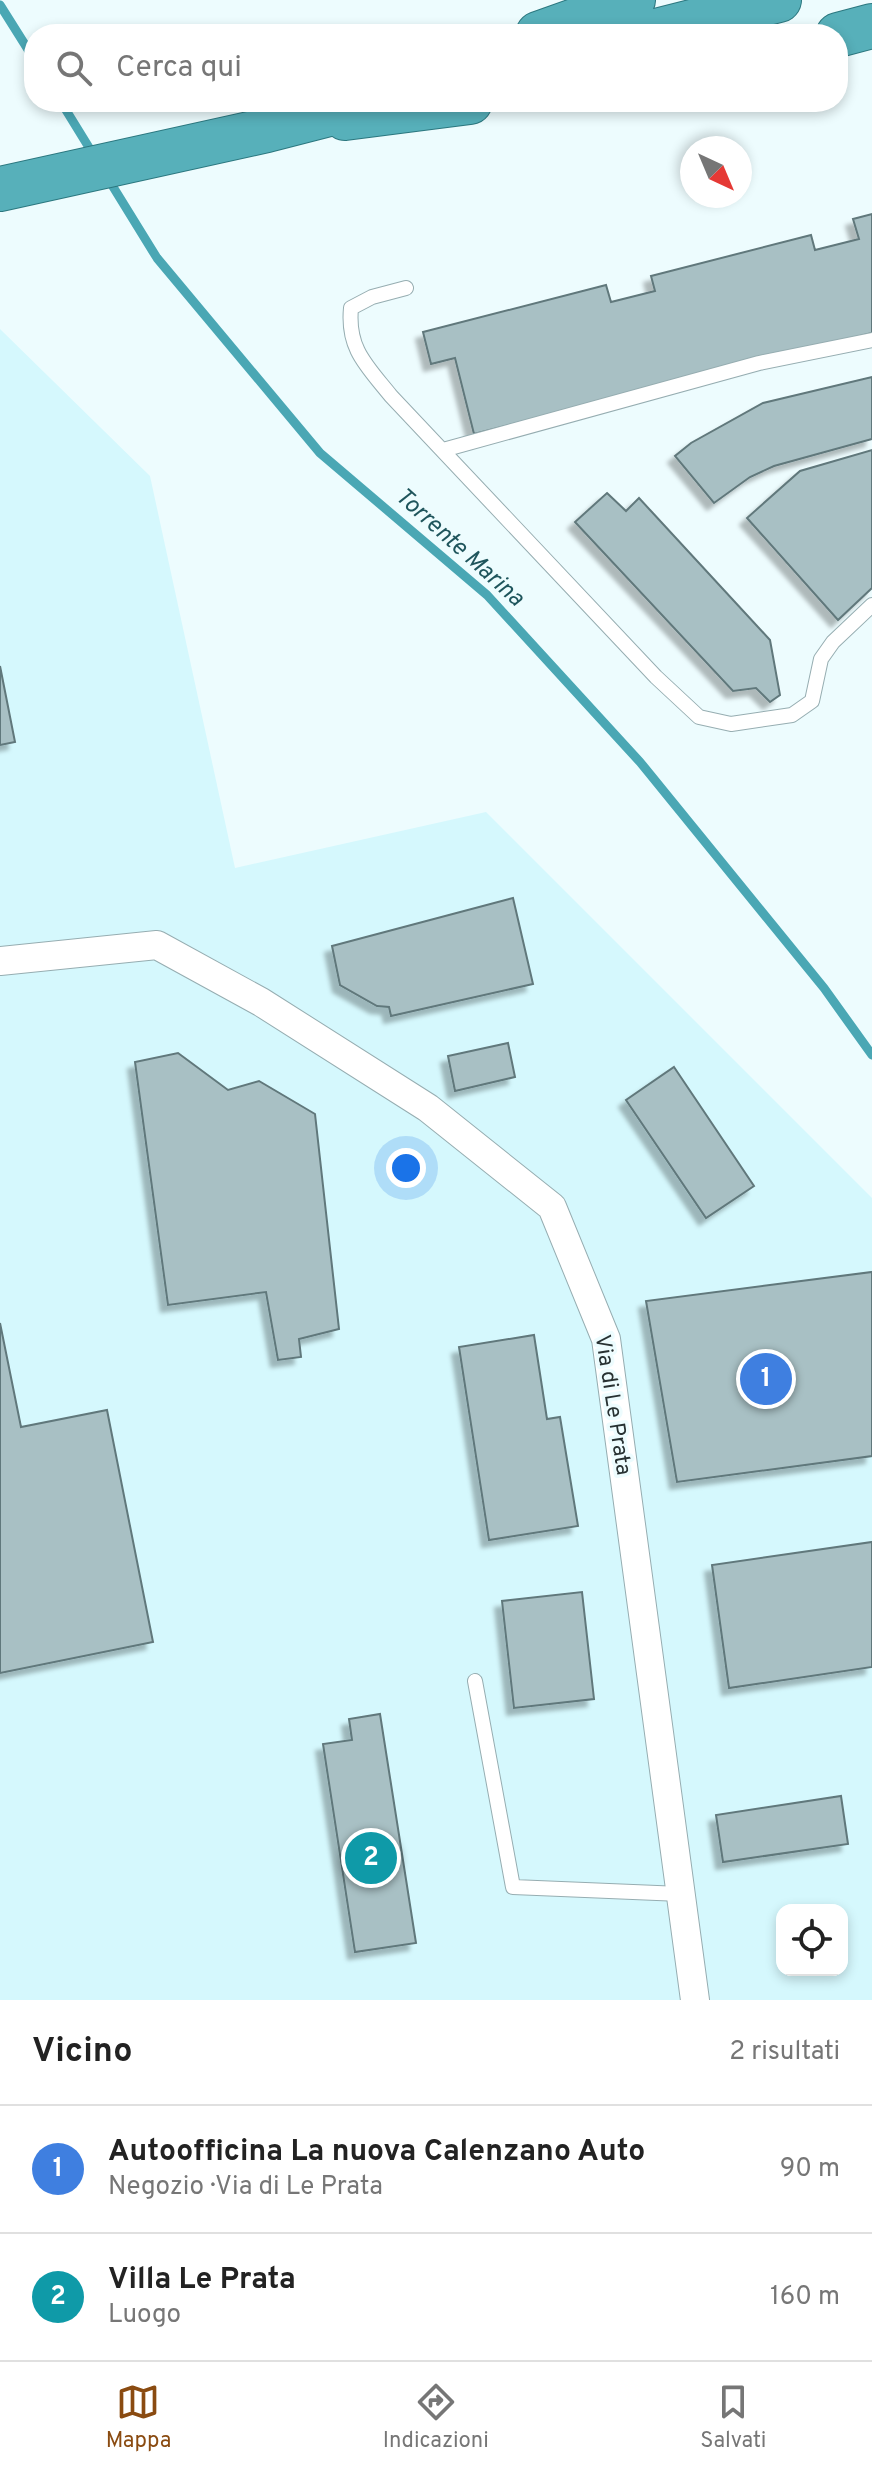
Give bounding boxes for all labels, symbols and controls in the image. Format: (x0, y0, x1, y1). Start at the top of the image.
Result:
search box (24, 24, 848, 112)
icon: search (52, 46, 96, 90)
text: Cerca qui (116, 50, 242, 87)
north arrow (680, 136, 752, 208)
water label: Torrente Marina (388, 482, 530, 614)
your location (386, 1148, 426, 1188)
street label: Via di Le Prata (588, 1333, 636, 1477)
pin: 1 (740, 1349, 792, 1409)
pin: 2 (345, 1828, 397, 1888)
map controls (776, 1904, 848, 1976)
button: locate (776, 1904, 848, 1976)
text: Vicino (32, 2031, 132, 2074)
text: 2 risultati (729, 2036, 840, 2069)
text: Autoofficina La nuova Calenzano Auto (108, 2134, 645, 2171)
text: 1 (53, 2153, 63, 2186)
text: 90 m (780, 2153, 840, 2186)
text: Negozio · Via di Le Prata (108, 2171, 383, 2204)
text: Villa Le Prata (108, 2262, 296, 2299)
text: 2 (50, 2281, 66, 2314)
text: 160 m (770, 2281, 840, 2314)
text: Luogo (108, 2299, 181, 2332)
tab: Mappa (106, 2380, 171, 2455)
tab: Indicazioni (383, 2380, 489, 2455)
tab: Salvati (700, 2380, 766, 2455)

